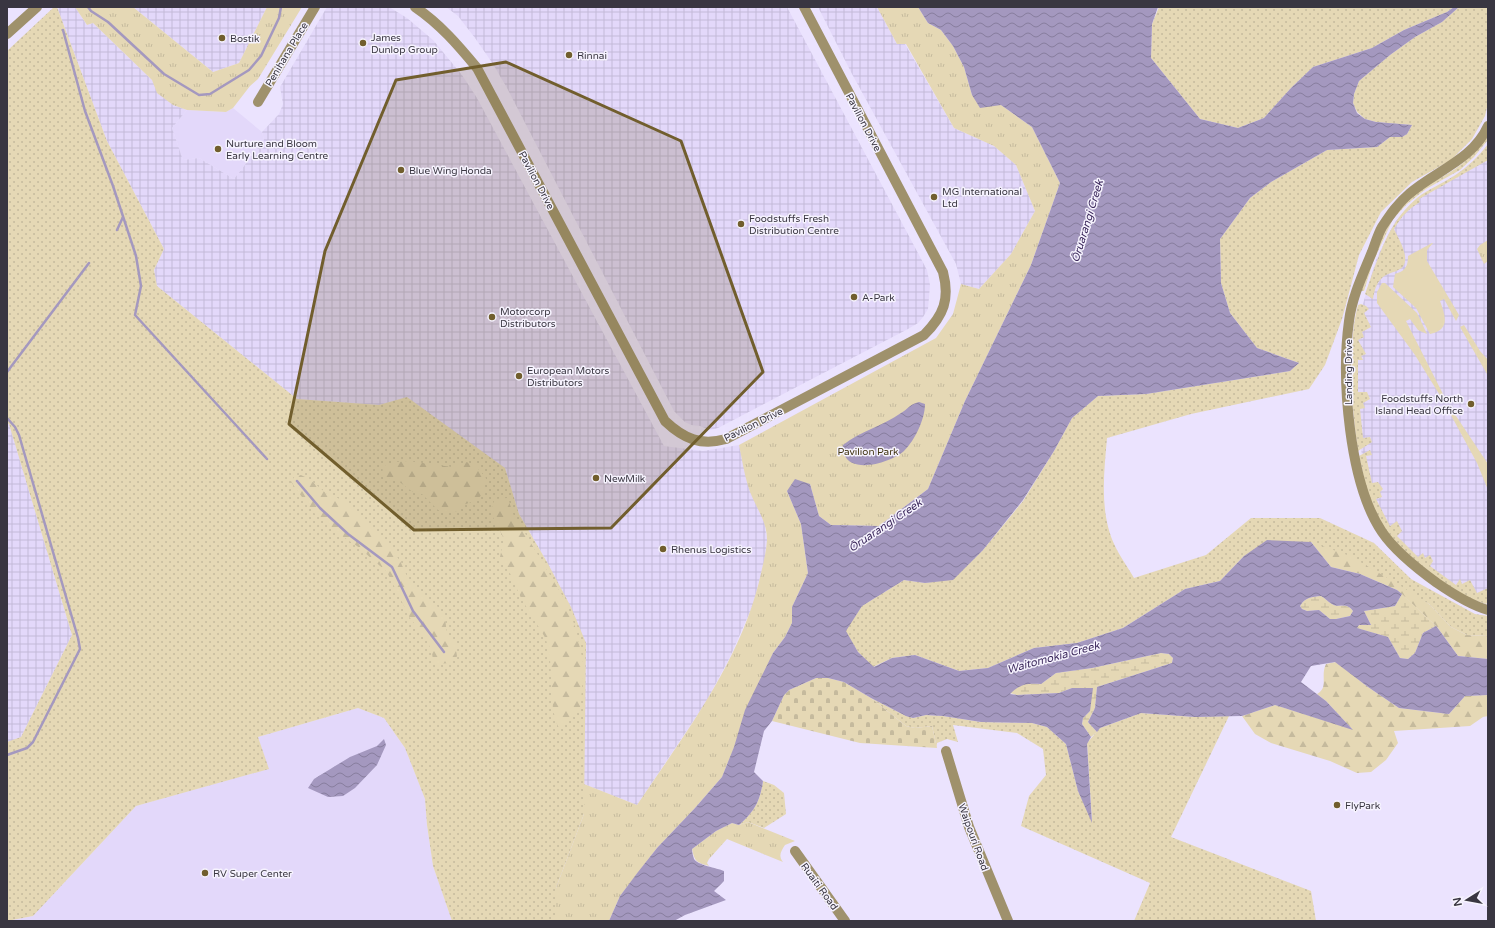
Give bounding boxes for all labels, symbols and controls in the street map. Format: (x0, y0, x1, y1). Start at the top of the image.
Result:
street label: Penihana Place (263, 20, 311, 89)
place label: James Dunlop Group (371, 32, 438, 56)
marker: Bostik (217, 33, 227, 43)
place label: Bostik (230, 33, 260, 45)
marker: James Dunlop Group (358, 38, 368, 48)
marker: Rinnai (564, 50, 574, 60)
place label: Rinnai (577, 50, 607, 62)
street label: Pavilion Drive (843, 91, 884, 154)
place label: Nurture and Bloom Early Learning Centre (226, 138, 329, 162)
marker: Nurture and Bloom Early Learning Centre (213, 144, 223, 154)
street label: Pavilion Drive (516, 149, 557, 212)
marker: Blue Wing Honda (396, 165, 406, 175)
place label: Blue Wing Honda (409, 165, 492, 177)
water label: Ōruarangi Creek (1069, 177, 1107, 264)
place label: MG International Ltd (942, 186, 1022, 210)
marker: MG International Ltd (929, 192, 939, 202)
place label: Foodstuffs Fresh Distribution Centre (749, 213, 839, 237)
marker: Foodstuffs Fresh Distribution Centre (736, 219, 746, 229)
marker: A-Park (849, 292, 859, 302)
place label: A-Park (862, 292, 895, 304)
place label: Motorcorp Distributors (500, 306, 556, 330)
marker: Motorcorp Distributors (487, 312, 497, 322)
street label: Landing Drive (1343, 339, 1355, 405)
place label: European Motors Distributors (527, 365, 610, 389)
marker: European Motors Distributors (514, 371, 524, 381)
place label: Foodstuffs North Island Head Office (1375, 393, 1463, 417)
marker: Foodstuffs North Island Head Office (1466, 399, 1476, 409)
street label: Pavilion Drive (722, 405, 785, 444)
park label: Pavilion Park (838, 446, 899, 458)
marker: NewMilk (591, 473, 601, 483)
place label: NewMilk (604, 473, 646, 485)
water label: Ōruarangi Creek (846, 496, 925, 555)
marker: Rhenus Logistics (658, 544, 668, 554)
place label: Rhenus Logistics (671, 544, 751, 556)
water label: Waitomokia Creek (1006, 639, 1102, 676)
marker: FlyPark (1332, 800, 1342, 810)
place label: FlyPark (1345, 800, 1381, 812)
street label: Waipouri Road (955, 802, 991, 872)
street label: Ruaiti Road (798, 861, 840, 913)
marker: RV Super Center (200, 868, 210, 878)
place label: RV Super Center (213, 868, 292, 880)
north arrow (1447, 880, 1487, 920)
text: N (1450, 896, 1465, 907)

